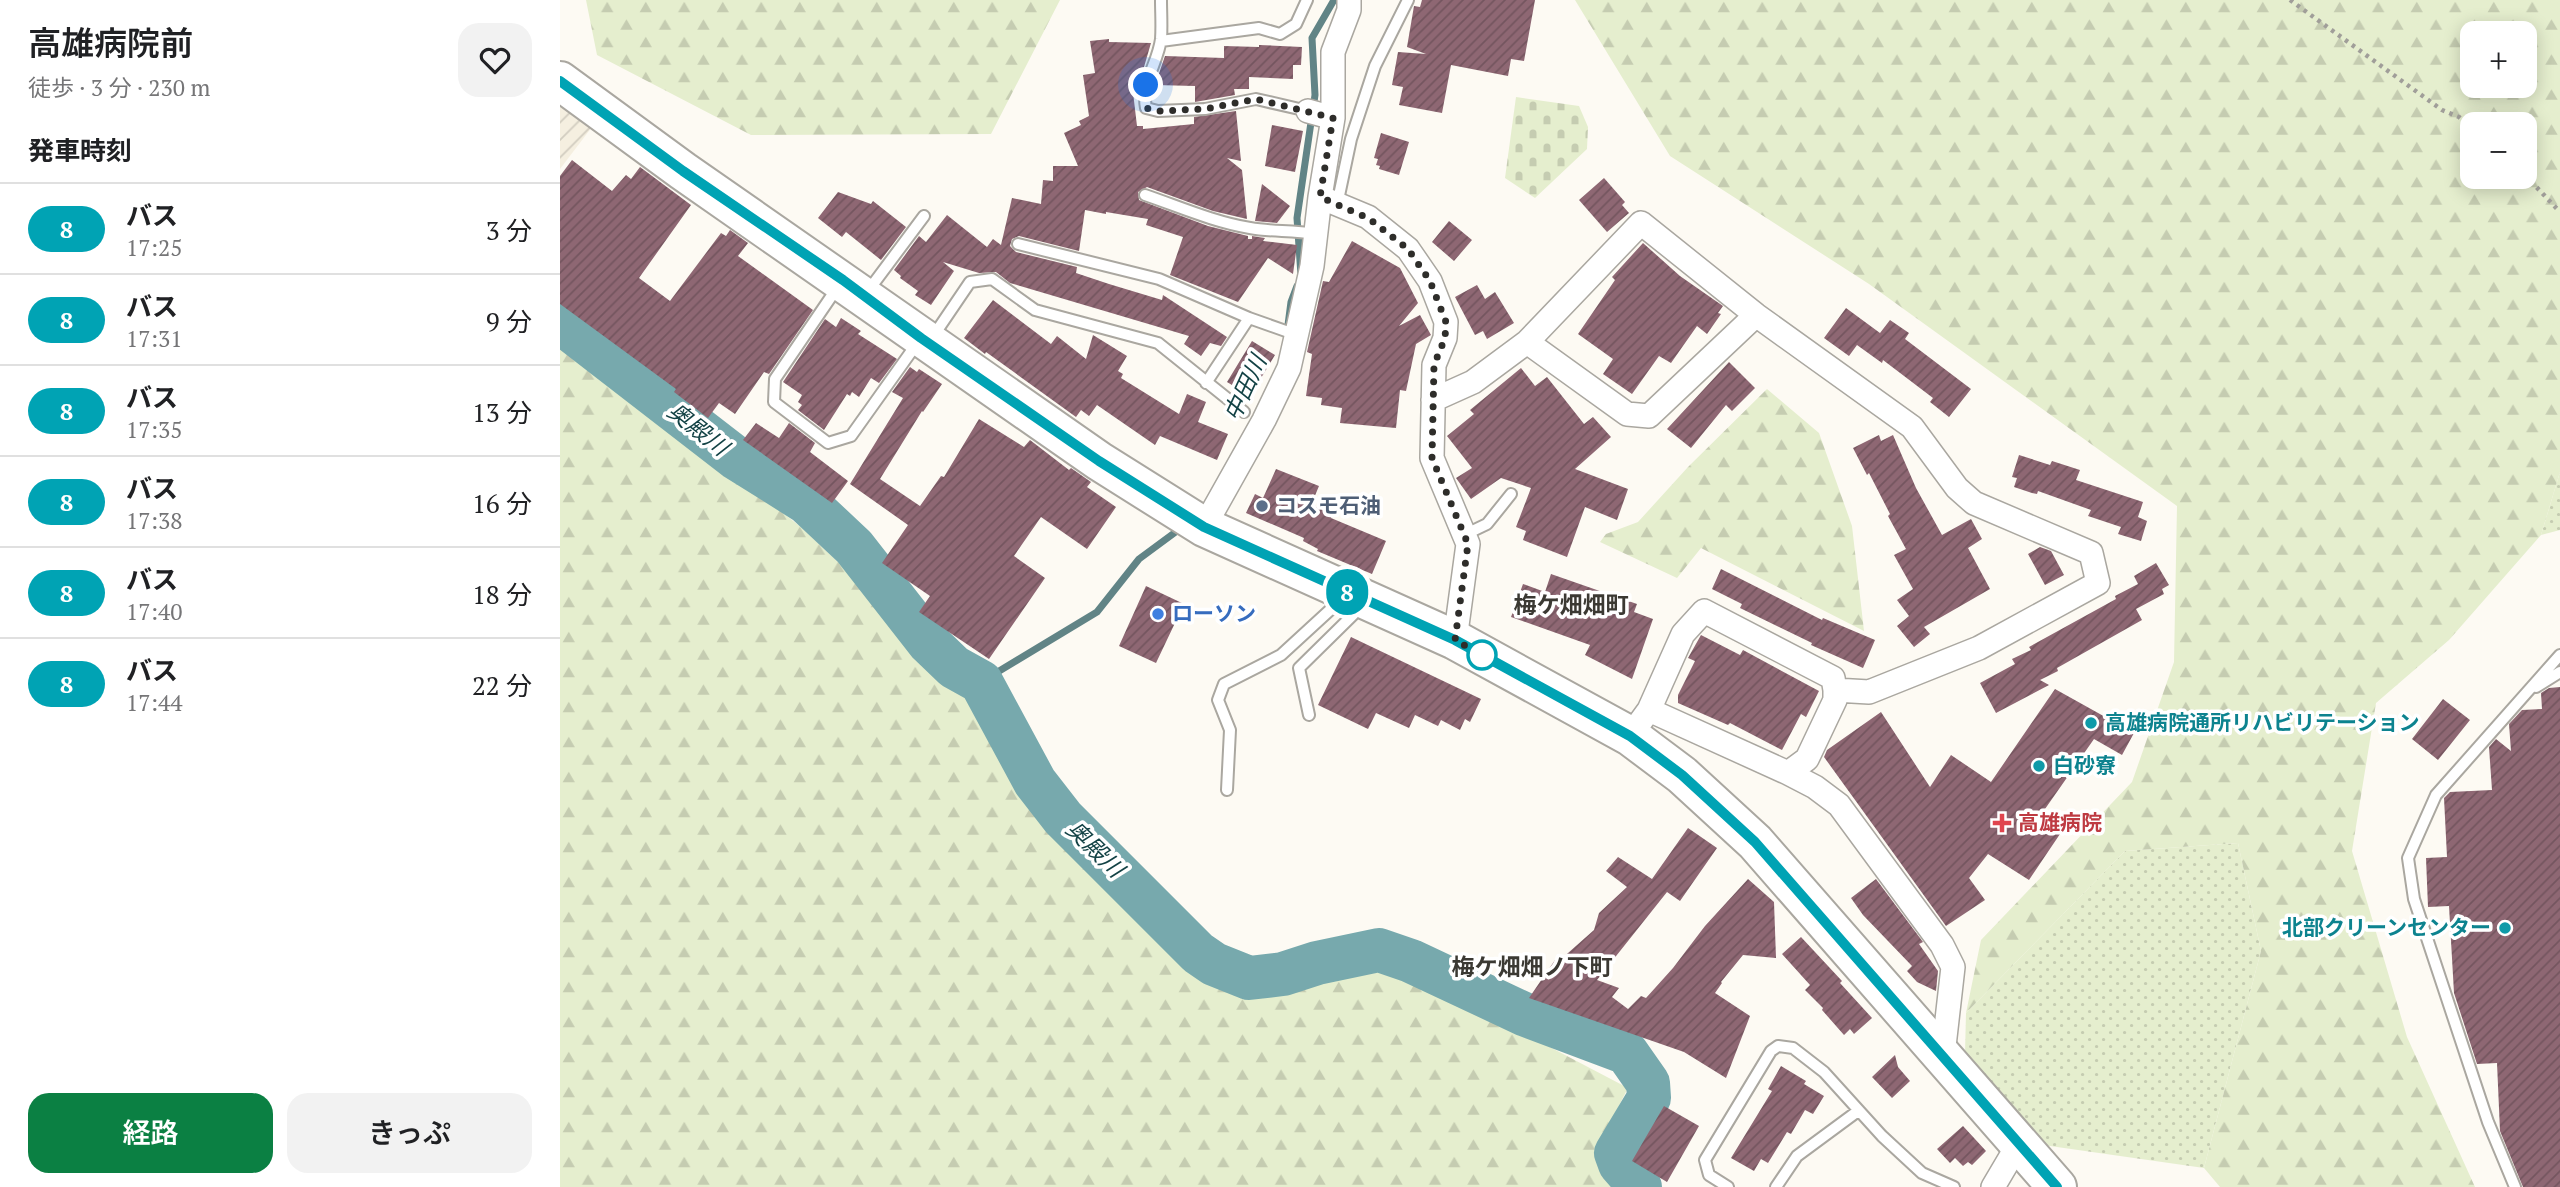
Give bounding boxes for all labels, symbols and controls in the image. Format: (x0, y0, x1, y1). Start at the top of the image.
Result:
text: 高雄病院前 (28, 21, 193, 64)
map controls (2460, 21, 2537, 189)
button: + (2460, 21, 2537, 98)
button: heart (458, 23, 532, 97)
your location (1128, 67, 1163, 102)
text: 徒歩 · 3 分 · 230 m (28, 72, 210, 103)
button: − (2460, 112, 2537, 189)
text: 発車時刻 (28, 133, 132, 167)
text: バス (126, 198, 178, 232)
text: 8 (60, 213, 73, 245)
text: 3 分 (486, 213, 532, 247)
text: 17:25 (126, 232, 183, 263)
text: バス (126, 289, 178, 323)
text: 8 (60, 304, 73, 336)
text: 9 分 (486, 304, 532, 338)
text: 17:31 (126, 323, 183, 354)
water label: 中田川 (1216, 347, 1274, 426)
text: バス (126, 380, 178, 414)
text: 8 (60, 395, 73, 427)
text: 13 分 (472, 395, 532, 429)
water label: 奥殿川 (662, 395, 737, 464)
text: 17:35 (126, 414, 183, 445)
text: バス (126, 471, 178, 505)
text: 8 (60, 486, 73, 518)
text: 16 分 (472, 486, 532, 520)
place label: コスモ石油 (1276, 491, 1381, 519)
marker: コスモ石油 (1254, 498, 1270, 514)
text: 17:38 (126, 505, 183, 536)
text: バス (126, 562, 178, 596)
line badge: 8 (1324, 569, 1370, 615)
text: 8 (1340, 576, 1354, 608)
text: 8 (60, 577, 73, 609)
text: 18 分 (472, 577, 532, 611)
district label: 梅ケ畑畑町 (1514, 589, 1629, 620)
text: 17:40 (126, 596, 183, 627)
place label: ローソン (1172, 599, 1256, 627)
marker: ローソン (1150, 606, 1166, 622)
unlabelled marker (1467, 640, 1497, 670)
text: バス (126, 653, 178, 687)
text: 8 (60, 668, 73, 700)
text: 22 分 (472, 668, 532, 702)
text: 17:44 (126, 687, 183, 718)
place label: 高雄病院通所リハビリテーション (2105, 708, 2420, 736)
marker: 高雄病院通所リハビリテーション (2083, 715, 2099, 731)
place label: 白砂寮 (2053, 751, 2116, 779)
marker: 白砂寮 (2031, 758, 2047, 774)
place label: 高雄病院 (2018, 808, 2102, 836)
marker: 高雄病院 (1992, 813, 2012, 833)
water label: 奥殿川 (1060, 814, 1133, 886)
place label: 北部クリーンセンター (2282, 913, 2491, 941)
marker: 北部クリーンセンター (2497, 920, 2513, 936)
district label: 梅ケ畑畑ノ下町 (1452, 951, 1613, 982)
button: 経路 (28, 1093, 273, 1173)
button: きっぷ (287, 1093, 532, 1173)

